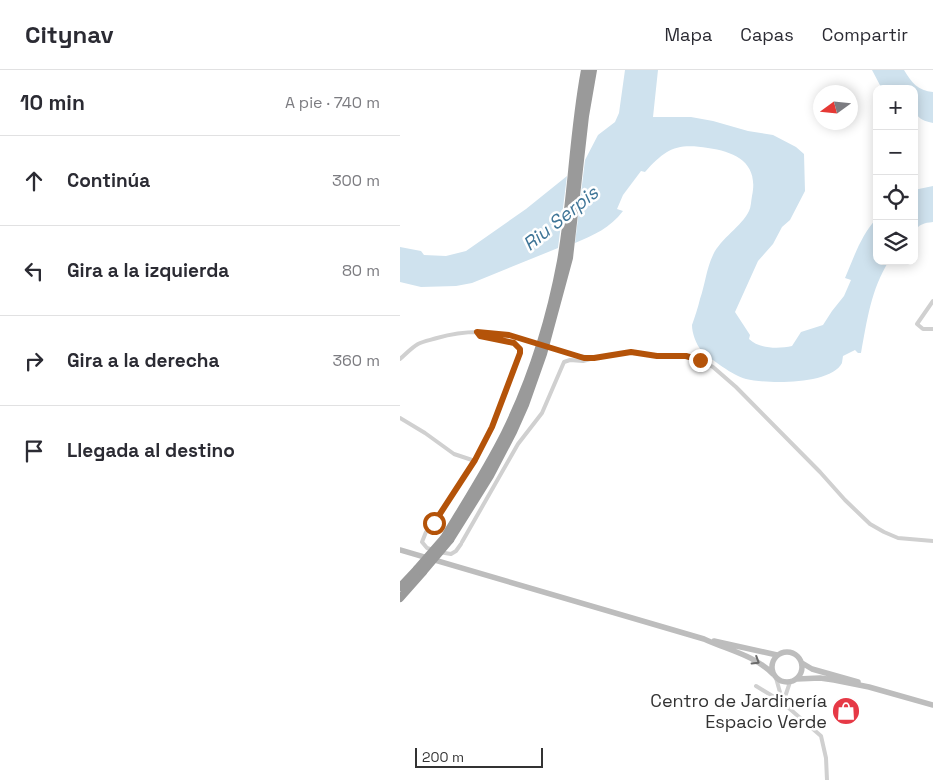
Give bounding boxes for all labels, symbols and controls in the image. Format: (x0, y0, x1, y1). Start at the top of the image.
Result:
text: Citynav (25, 19, 114, 50)
text: Mapa (664, 23, 712, 46)
text: Capas (740, 23, 794, 46)
text: Compartir (822, 23, 908, 46)
north arrow (813, 85, 858, 130)
map controls (873, 85, 918, 265)
button: + (873, 85, 918, 130)
text: 10 min (20, 89, 85, 116)
text: A pie · 740 m (285, 92, 380, 113)
button: − (873, 130, 918, 175)
icon: ahead (20, 167, 48, 195)
text: Continúa (67, 168, 150, 193)
text: 300 m (332, 170, 380, 191)
button: locate (873, 175, 918, 220)
water label: Riu Serpis (517, 180, 604, 256)
button: layers (873, 220, 918, 265)
icon: left (20, 257, 48, 285)
text: Gira a la izquierda (67, 258, 229, 283)
text: 80 m (342, 260, 380, 281)
icon: right (20, 347, 48, 375)
text: Gira a la derecha (67, 348, 219, 373)
route end (689, 349, 712, 372)
text: 360 m (332, 350, 380, 371)
icon: arrive (20, 437, 48, 465)
text: Llegada al destino (67, 438, 235, 463)
route start (423, 512, 446, 535)
one-way arrow (751, 654, 760, 664)
place label: Centro de Jardinería Espacio Verde (650, 689, 827, 733)
shop icon: Centro de Jardinería Espacio Verde (831, 696, 861, 726)
scale bar (415, 745, 542, 768)
text: 200 m (422, 748, 464, 766)

